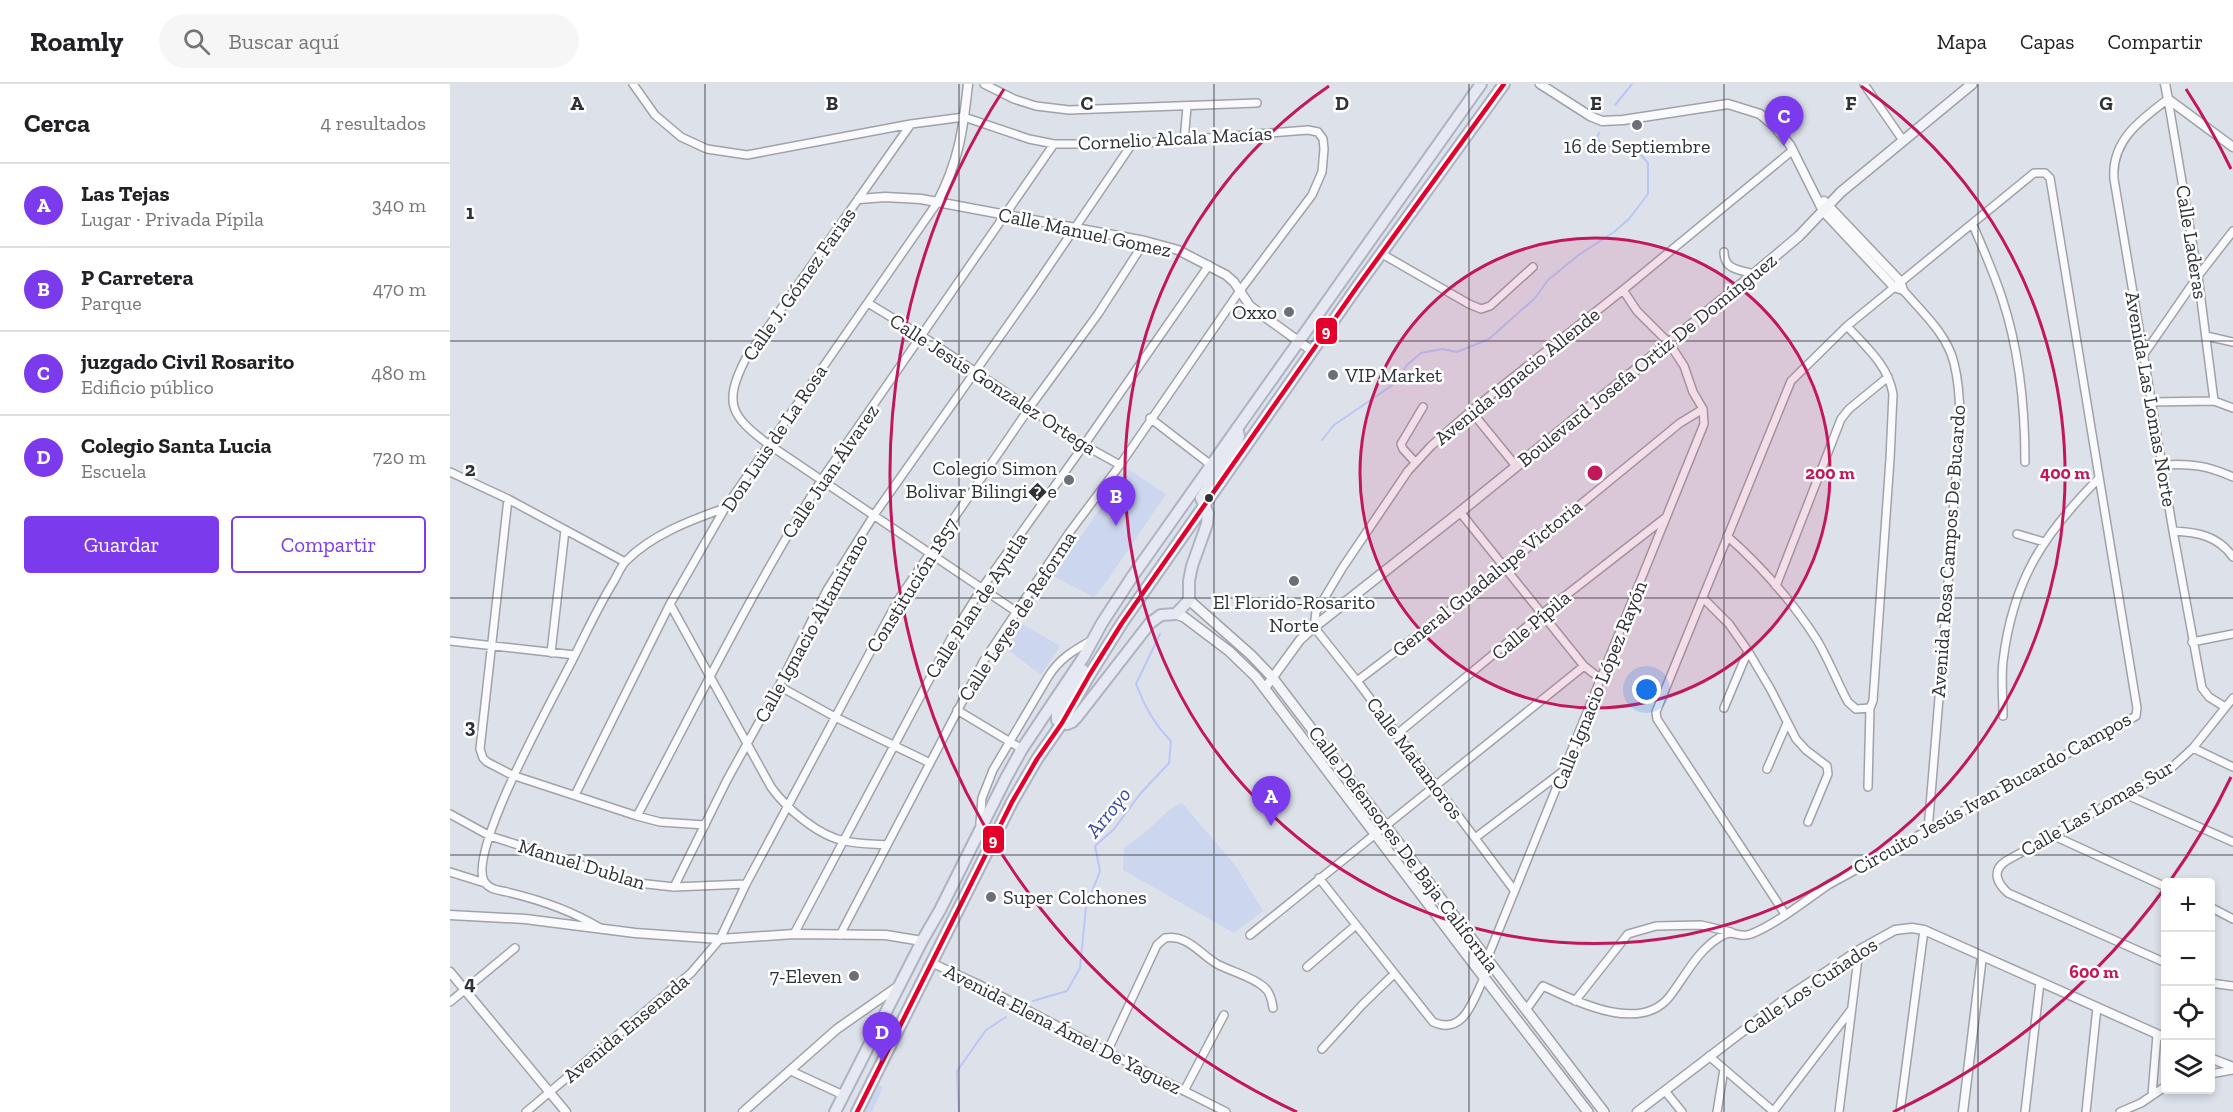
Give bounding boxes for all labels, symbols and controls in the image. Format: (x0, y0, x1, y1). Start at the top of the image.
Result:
search box (159, 14, 579, 68)
text: Roamly (30, 25, 123, 58)
icon: search (180, 25, 213, 58)
text: Buscar aquí (228, 28, 339, 55)
text: Mapa (1937, 29, 1987, 54)
text: Capas (2020, 29, 2075, 54)
text: Compartir (2108, 29, 2203, 54)
text: A (570, 91, 584, 115)
text: B (826, 91, 838, 115)
text: C (1081, 91, 1094, 115)
text: D (1335, 91, 1349, 115)
text: E (1590, 91, 1602, 115)
text: F (1845, 91, 1857, 115)
text: G (2099, 91, 2113, 115)
pin: C (1764, 97, 1804, 146)
text: Cerca (24, 107, 90, 139)
text: 4 resultados (321, 111, 426, 135)
marker: 16 de Septiembre (1630, 118, 1644, 132)
street label: Cornelio Alcala Macías (1077, 121, 1273, 155)
place label: 16 de Septiembre (1564, 134, 1711, 158)
text: Las Tejas (81, 180, 170, 207)
street label: Calle Laderas (2171, 183, 2213, 301)
text: A (37, 193, 50, 217)
text: 340 m (372, 193, 426, 217)
text: 1 (466, 200, 474, 224)
street label: Calle Manuel Gomez (996, 202, 1174, 262)
street label: Calle J. Gómez Farias (737, 203, 861, 365)
text: Lugar · Privada Pípila (81, 207, 264, 231)
street label: Boulevard Josefa Ortiz De Domínguez (1513, 248, 1781, 472)
text: P Carretera (81, 264, 194, 291)
text: B (37, 277, 50, 301)
text: 470 m (373, 277, 426, 301)
street label: Avenida Las Lomas Norte (2120, 289, 2182, 509)
text: Parque (81, 291, 142, 315)
place label: Oxxo (1232, 300, 1277, 324)
street label: Avenida Ignacio Allende (1430, 302, 1604, 450)
marker: Oxxo (1282, 305, 1296, 319)
street label: Calle Jesús Gonzalez Ortega (885, 308, 1101, 460)
line badge: 9 (1315, 317, 1338, 345)
text: 9 (1322, 322, 1331, 341)
text: juzgado Civil Rosarito (81, 348, 294, 375)
street label: Don Luis de La Rosa (716, 360, 832, 516)
text: C (37, 361, 50, 385)
text: 480 m (371, 361, 426, 385)
place label: VIP Market (1344, 363, 1443, 387)
marker: VIP Market (1326, 368, 1340, 382)
text: Edificio público (81, 375, 214, 399)
street label: Calle Juan Álvarez (776, 399, 884, 543)
street label: Avenida Rosa Campos De Bucardo (1926, 404, 1970, 698)
text: Colegio Santa Lucia (81, 432, 272, 459)
text: D (37, 445, 50, 469)
text: 720 m (373, 445, 426, 469)
place label: Colegio Simon Bolivar Bilingi�e (906, 456, 1058, 503)
text: 2 (465, 457, 476, 481)
text: Escuela (81, 459, 146, 483)
text: 200 m (1805, 462, 1855, 484)
text: 400 m (2040, 462, 2090, 484)
centre of rings (1585, 463, 1605, 483)
marker: Colegio Simon Bolivar Bilingi�e (1062, 473, 1076, 487)
pin: B (1096, 476, 1136, 526)
unlabelled marker (1203, 492, 1215, 504)
street label: General Guadalupe Victoria (1387, 494, 1587, 662)
street label: Constitución 1857 (861, 513, 963, 657)
button: Guardar (24, 516, 219, 573)
button: Compartir (231, 516, 426, 573)
street label: Calle Leyes de Reforma (953, 526, 1081, 706)
street label: Calle Plan de Ayutla (920, 527, 1032, 683)
street label: Calle Ignacio Altamirano (749, 529, 873, 727)
marker: El Florido-Rosarito Norte (1287, 574, 1301, 588)
street label: Calle Ignacio López Rayón (1546, 576, 1652, 793)
street label: Calle Pípila (1487, 585, 1576, 665)
place label: El Florido-Rosarito Norte (1213, 590, 1375, 637)
your location (1632, 675, 1661, 704)
street label: Calle Matamoros (1361, 692, 1469, 824)
street label: Circuito Jesús Ivan Bucardo Campos (1849, 706, 2135, 880)
text: 3 (465, 714, 476, 738)
street label: Calle Defensores De Baja California (1304, 721, 1505, 977)
street label: Calle Las Lomas Sur (2016, 754, 2178, 862)
pin: A (1252, 776, 1290, 826)
water label: Arroyo (1080, 782, 1136, 843)
line badge: 9 (982, 825, 1005, 854)
text: 9 (989, 831, 998, 850)
street label: Manuel Dublan (516, 833, 649, 895)
map controls (2161, 878, 2215, 1094)
button: + (2161, 878, 2215, 932)
place label: Super Colchones (1003, 885, 1147, 909)
marker: Super Colchones (984, 890, 998, 904)
street label: Calle Los Cuñados (1738, 932, 1882, 1040)
button: − (2161, 932, 2215, 986)
street label: Avenida Elena Ámel De Yaguez (940, 959, 1186, 1099)
text: 600 m (2069, 961, 2119, 983)
place label: 7-Eleven (770, 964, 843, 988)
street label: Avenida Ensenada (558, 968, 694, 1088)
marker: 7-Eleven (847, 969, 861, 983)
text: 4 (464, 971, 476, 995)
button: locate (2161, 986, 2215, 1040)
pin: D (862, 1012, 902, 1062)
button: layers (2161, 1040, 2215, 1094)

